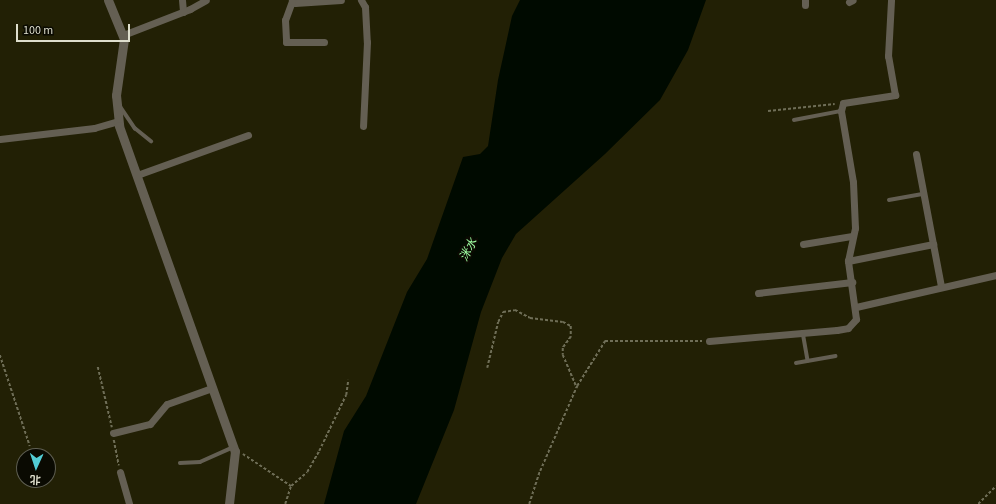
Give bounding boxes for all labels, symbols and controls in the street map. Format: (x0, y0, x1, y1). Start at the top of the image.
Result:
scale bar (18, 16, 132, 42)
text: 100 m (23, 22, 53, 39)
water label: 洣水 (457, 236, 481, 264)
north arrow (16, 448, 56, 488)
text: 北 (30, 472, 41, 487)

